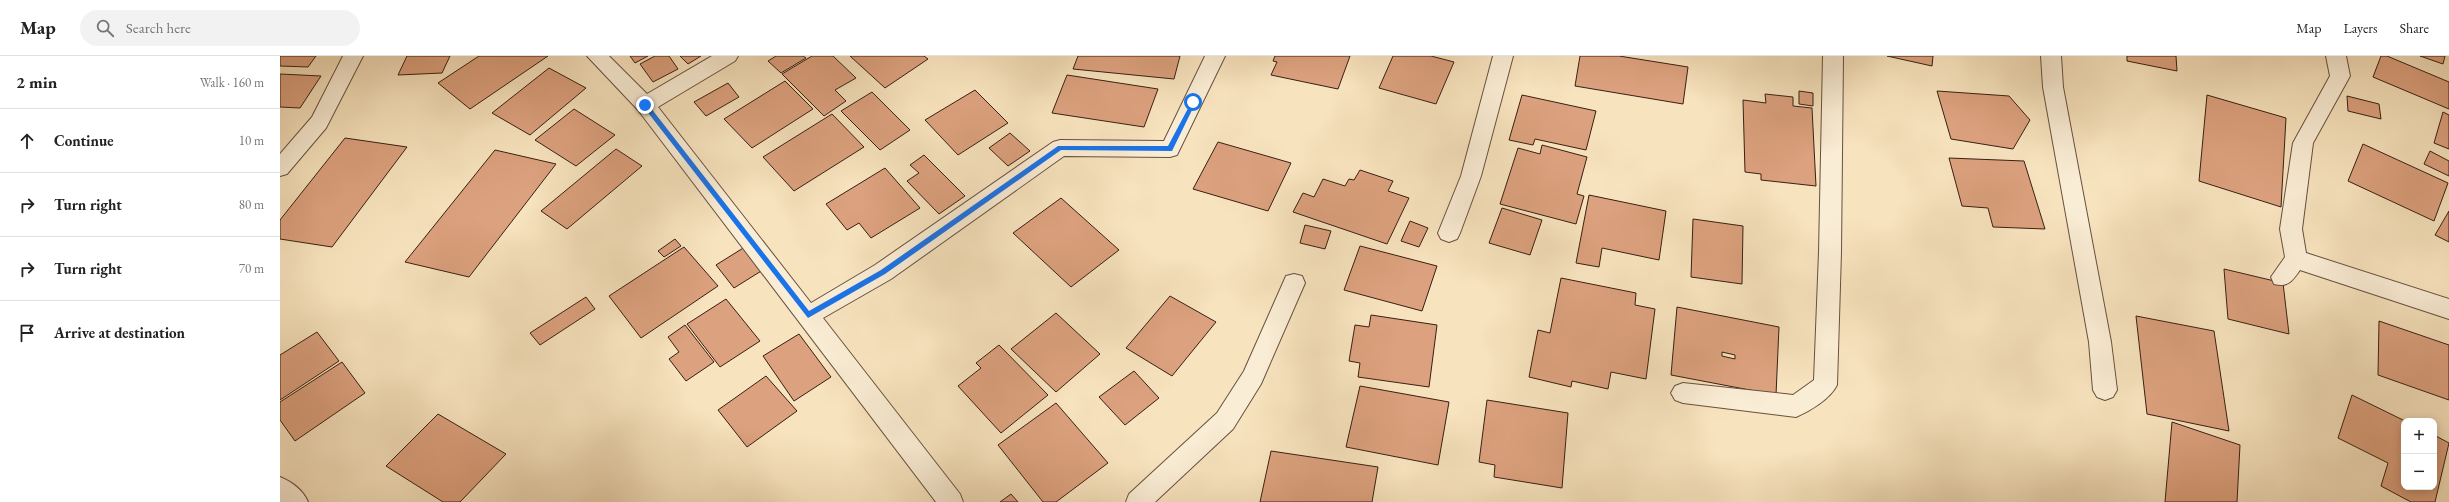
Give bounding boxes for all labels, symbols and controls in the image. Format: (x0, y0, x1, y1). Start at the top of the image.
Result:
search box (80, 10, 360, 46)
text: Map (20, 15, 56, 40)
icon: search (94, 17, 116, 39)
text: Search here (126, 18, 191, 37)
text: Map (2296, 19, 2321, 37)
text: Layers (2343, 19, 2378, 37)
text: Share (2400, 19, 2429, 37)
text: 2 min (16, 71, 57, 93)
text: Walk · 160 m (200, 74, 264, 91)
route start (1184, 93, 1202, 111)
route end (636, 96, 654, 114)
icon: ahead (16, 130, 38, 152)
text: Continue (54, 131, 114, 150)
text: 10 m (239, 132, 264, 149)
icon: right (16, 194, 38, 216)
text: Turn right (54, 195, 122, 214)
text: 80 m (239, 196, 264, 213)
icon: right (16, 258, 38, 280)
text: Turn right (54, 259, 122, 278)
text: 70 m (239, 260, 264, 277)
icon: arrive (16, 322, 38, 344)
text: Arrive at destination (54, 323, 185, 342)
map controls (2401, 418, 2437, 490)
button: + (2401, 418, 2437, 454)
button: − (2401, 454, 2437, 490)

